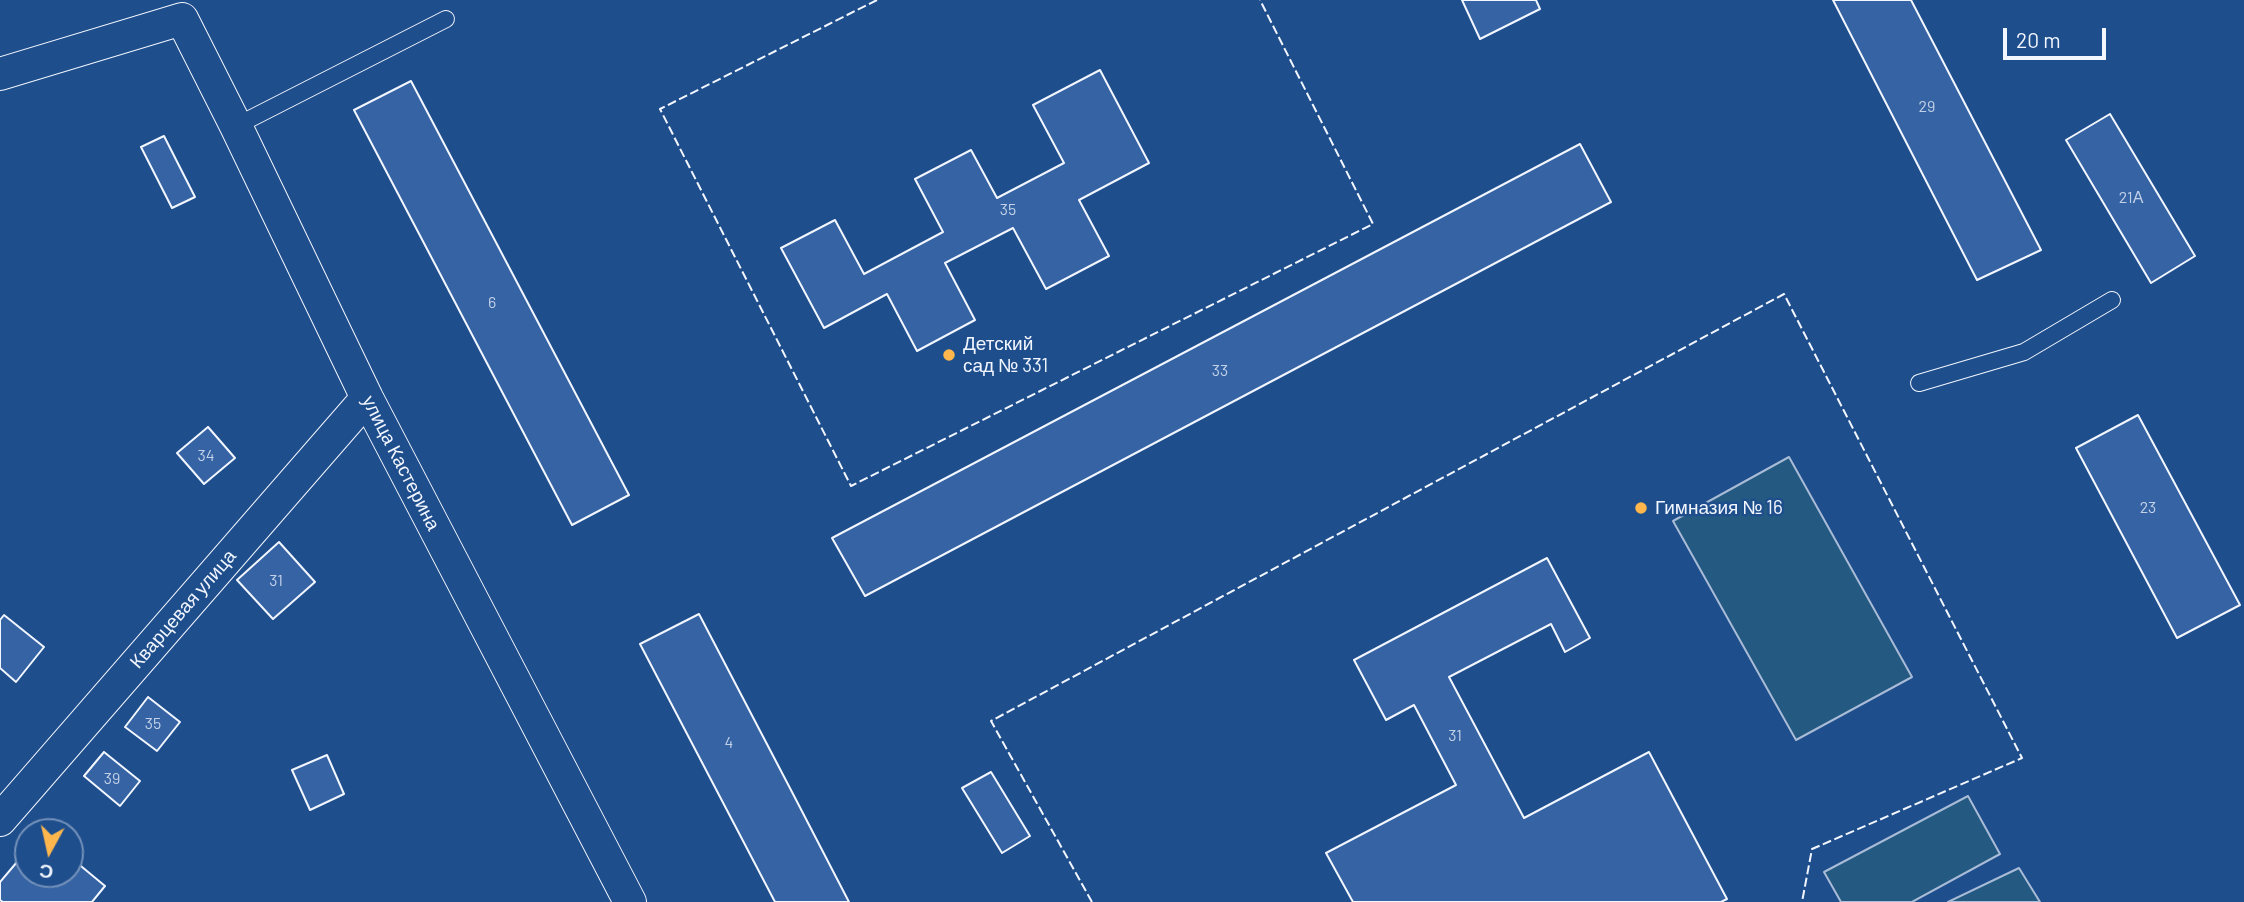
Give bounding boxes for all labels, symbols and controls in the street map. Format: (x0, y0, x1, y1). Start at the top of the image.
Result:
scale bar (2006, 14, 2109, 58)
text: 20 m (2016, 27, 2061, 52)
house number: 29 (1919, 97, 1935, 117)
house number: 21А (2119, 188, 2143, 208)
house number: 35 (1000, 200, 1016, 220)
house number: 6 (488, 293, 496, 313)
place label: Детский сад № 331 (963, 333, 1048, 377)
marker: Детский сад № 331 (941, 347, 957, 363)
house number: 33 (1212, 361, 1228, 381)
street label: улица Кастерина (357, 392, 445, 534)
house number: 34 (197, 446, 215, 466)
place label: Гимназия № 16 (1655, 497, 1783, 519)
house number: 23 (2140, 498, 2156, 518)
marker: Гимназия № 16 (1633, 500, 1649, 516)
street label: Кварцевая улица (125, 545, 241, 673)
house number: 31 (269, 571, 283, 591)
house number: 35 (145, 714, 161, 734)
house number: 31 (1448, 726, 1462, 746)
house number: 4 (725, 733, 733, 753)
house number: 39 (104, 769, 120, 789)
north arrow (14, 818, 84, 888)
text: С (38, 860, 55, 885)

